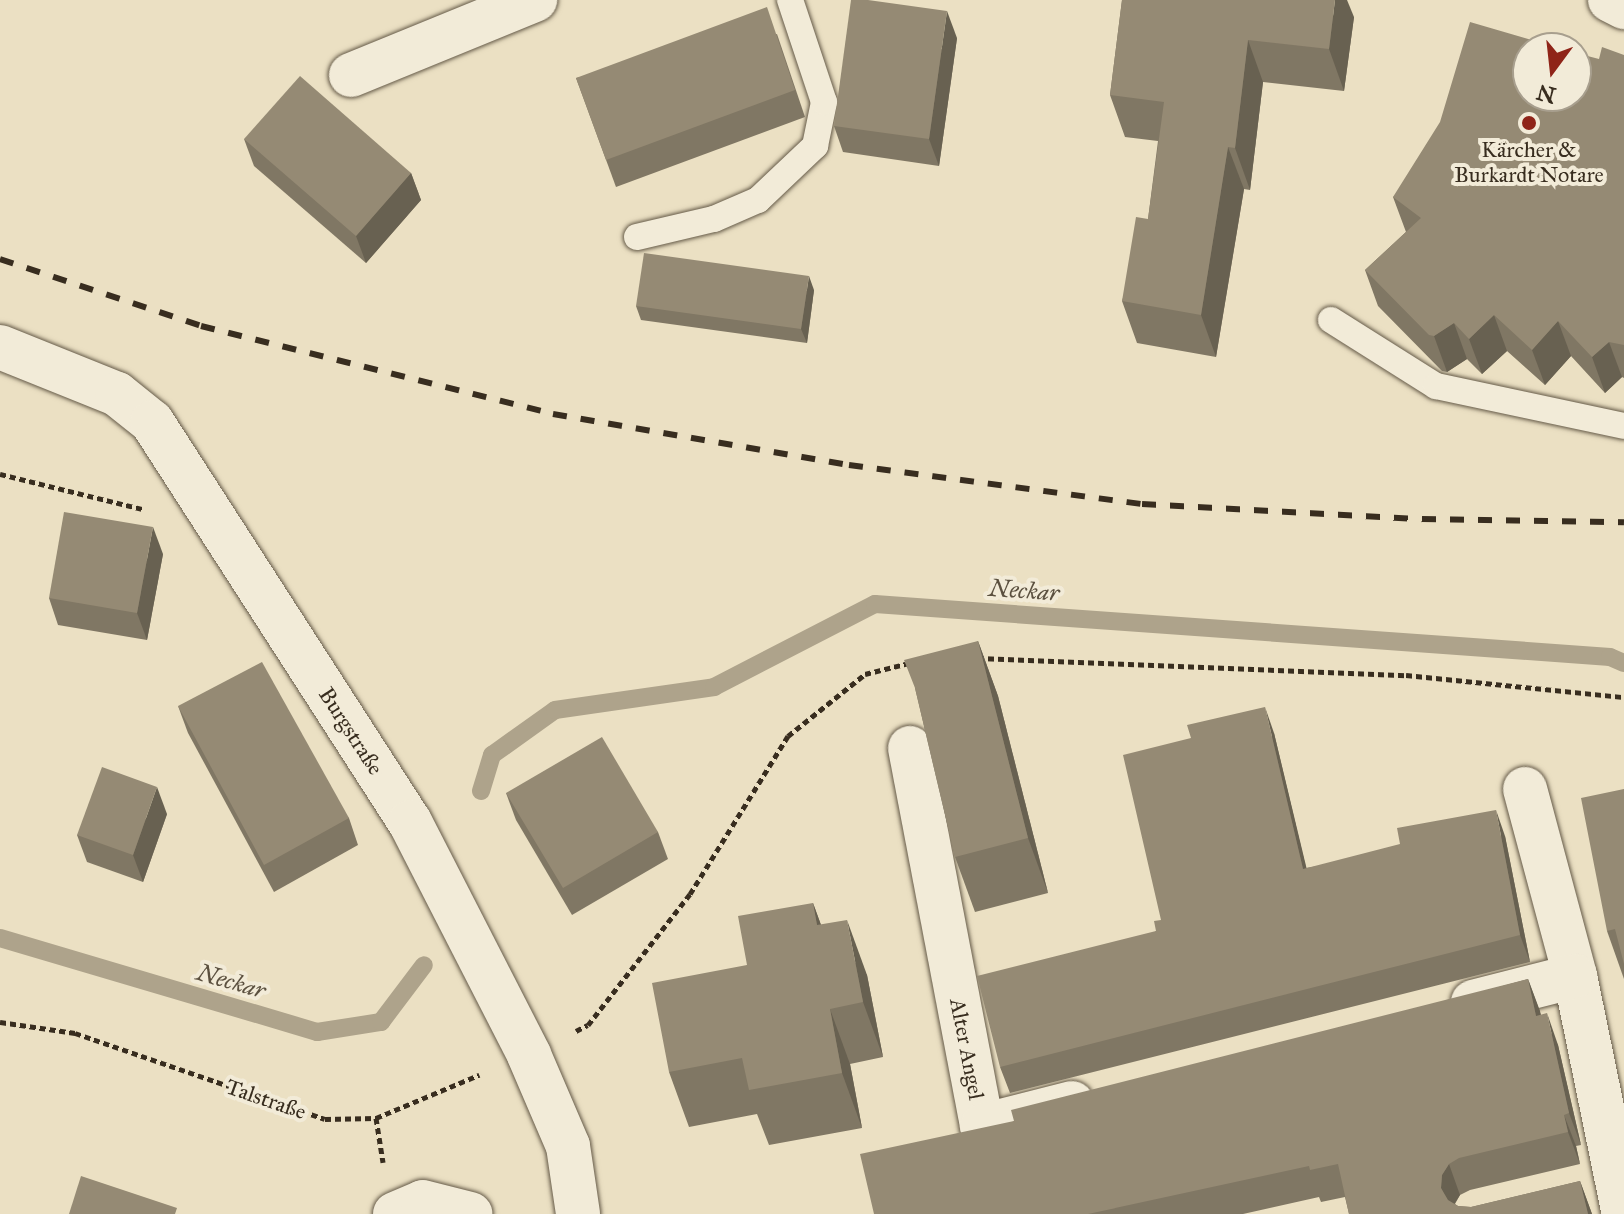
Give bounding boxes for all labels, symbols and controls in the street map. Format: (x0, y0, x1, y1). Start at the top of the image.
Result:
north arrow (1512, 32, 1592, 112)
text: N (1534, 78, 1559, 109)
marker: Kärcher & Burkardt Notare (1520, 114, 1538, 132)
place label: Kärcher & Burkardt Notare (1454, 136, 1604, 188)
water label: Neckar (988, 574, 1060, 608)
street label: Burgstraße (313, 682, 389, 780)
water label: Neckar (193, 958, 269, 1006)
street label: Alter Angel (944, 996, 990, 1102)
street label: Talstraße (223, 1073, 309, 1125)

